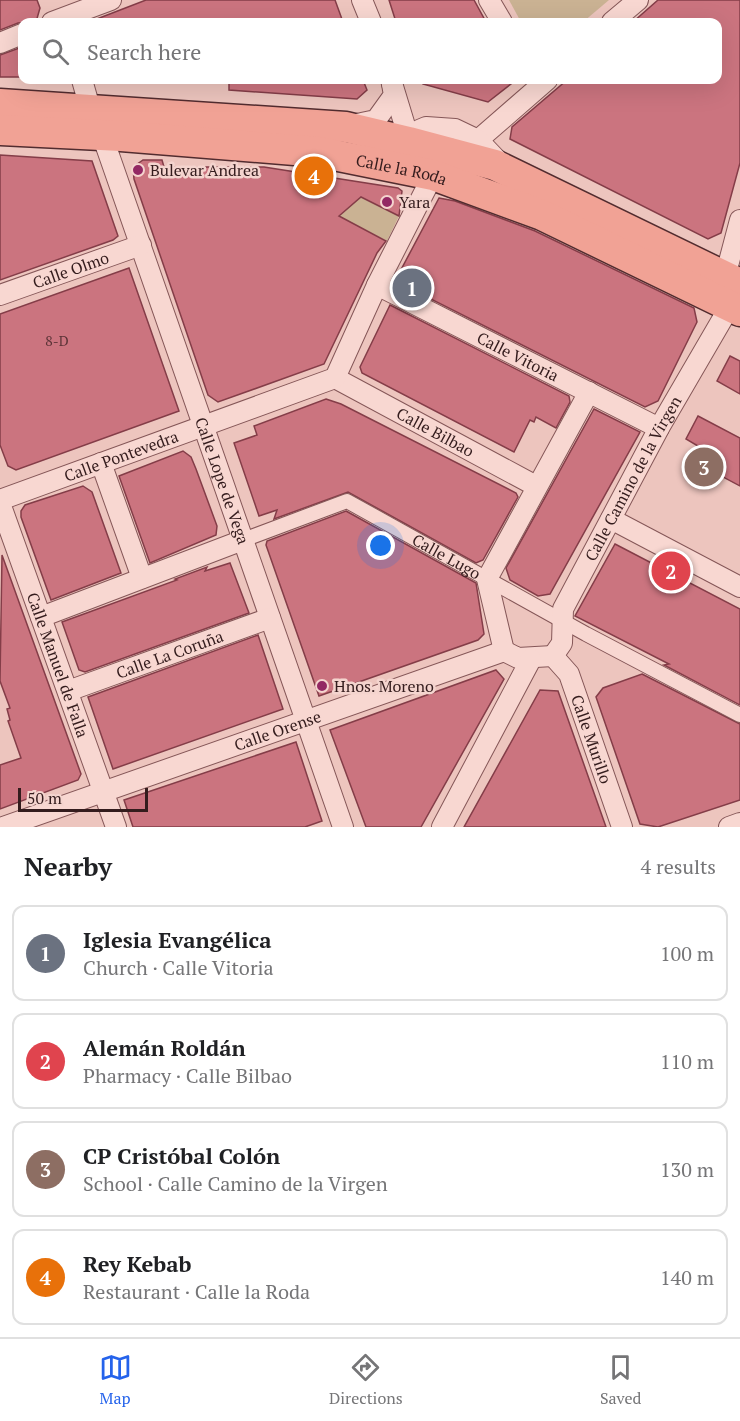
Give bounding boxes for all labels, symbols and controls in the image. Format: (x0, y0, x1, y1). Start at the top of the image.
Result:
search box (18, 18, 722, 84)
icon: search (39, 35, 72, 68)
text: Search here (87, 37, 201, 66)
street label: Calle la Roda (354, 149, 450, 190)
pin: 4 (294, 154, 334, 198)
place label: Bulevar Andrea (150, 159, 259, 181)
marker: Bulevar Andrea (131, 163, 145, 177)
place label: Yara (399, 191, 430, 213)
marker: Yara (380, 195, 394, 209)
street label: Calle Olmo (30, 246, 112, 294)
pin: 1 (392, 266, 432, 310)
street label: Calle Vitoria (473, 326, 563, 386)
house number: 8-D (45, 331, 69, 350)
street label: Calle Camino de la Virgen (579, 391, 687, 565)
street label: Calle Bilbao (393, 402, 478, 462)
street label: Calle Lope de Vega (190, 414, 255, 547)
street label: Calle Pontevedra (61, 425, 181, 487)
pin: 3 (684, 444, 724, 490)
street label: Calle Lugo (408, 528, 485, 584)
your location (366, 531, 395, 560)
pin: 2 (652, 548, 690, 594)
street label: Calle Manuel de Falla (22, 589, 94, 741)
street label: Calle La Coruña (113, 625, 226, 684)
place label: Hnos. Moreno (334, 675, 434, 697)
marker: Hnos. Moreno (315, 679, 329, 693)
street label: Calle Murillo (566, 692, 617, 787)
street label: Calle Orense (231, 705, 324, 756)
scale bar (18, 785, 148, 812)
text: 50 m (27, 787, 62, 809)
text: Nearby (24, 849, 112, 883)
text: 4 results (641, 853, 716, 880)
text: Iglesia Evangélica (83, 925, 271, 954)
text: 1 (40, 940, 51, 967)
text: 100 m (660, 940, 714, 967)
text: Church · Calle Vitoria (83, 954, 274, 981)
text: Alemán Roldán (83, 1033, 246, 1062)
text: 2 (40, 1048, 51, 1075)
text: 110 m (660, 1048, 714, 1075)
text: Pharmacy · Calle Bilbao (83, 1062, 292, 1089)
text: CP Cristóbal Colón (83, 1141, 280, 1170)
text: 3 (40, 1156, 51, 1183)
text: 130 m (660, 1156, 714, 1183)
text: School · Calle Camino de la Virgen (83, 1170, 388, 1197)
text: Rey Kebab (83, 1249, 191, 1278)
text: 4 (40, 1264, 51, 1291)
text: 140 m (660, 1264, 714, 1291)
text: Restaurant · Calle la Roda (83, 1278, 310, 1305)
tab: Map (99, 1351, 132, 1409)
tab: Directions (329, 1351, 403, 1409)
tab: Saved (600, 1351, 641, 1409)

